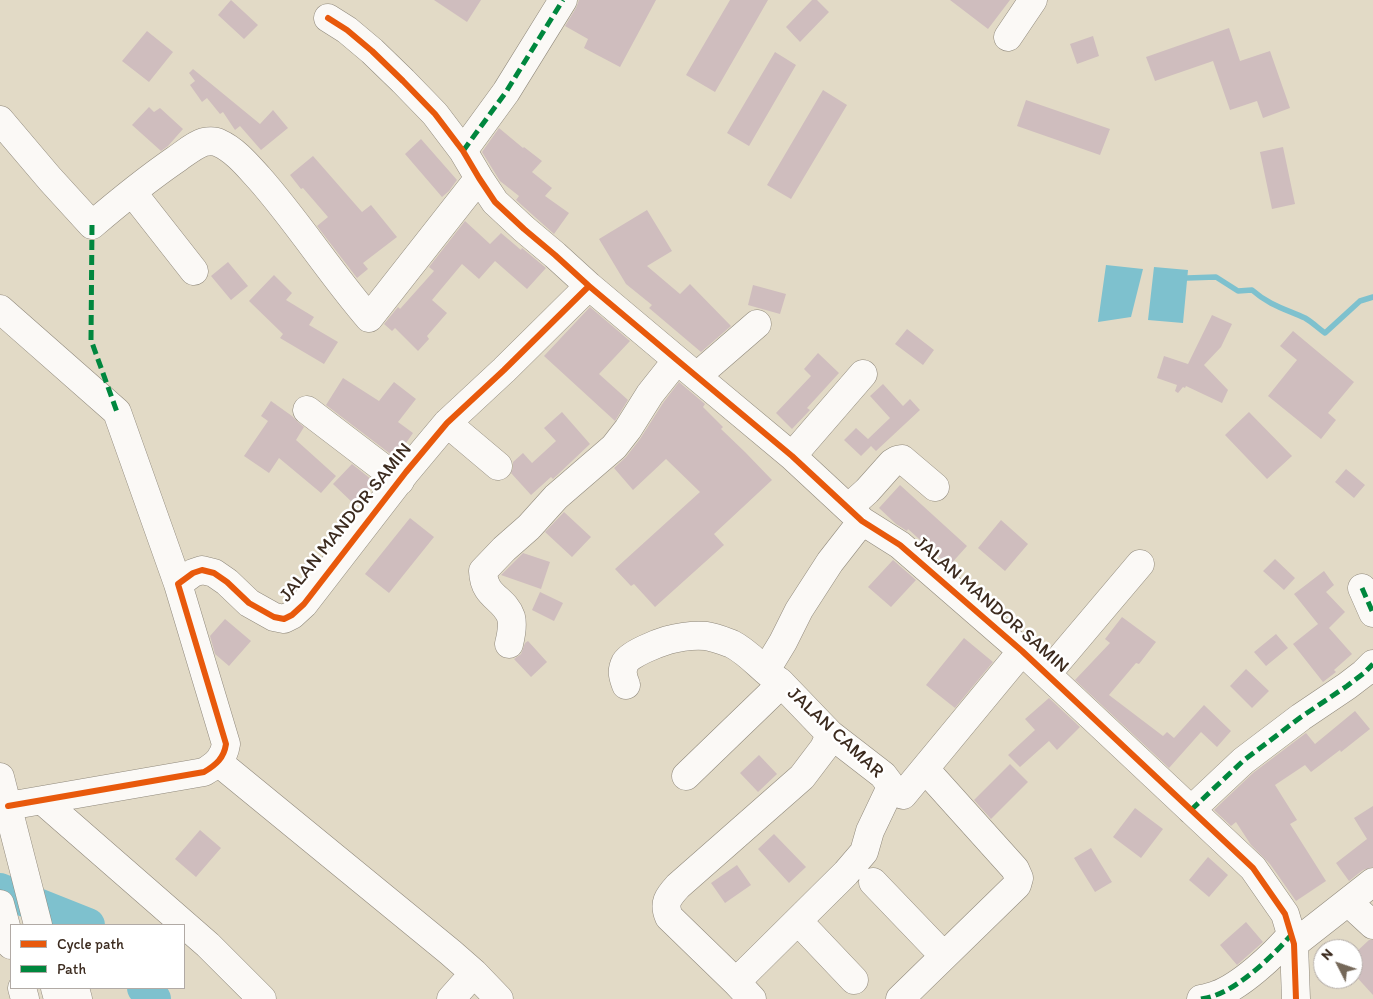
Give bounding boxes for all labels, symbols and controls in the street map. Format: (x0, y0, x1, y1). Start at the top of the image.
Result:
street label: JALAN MANDOR SAMIN (275, 439, 417, 607)
street label: JALAN MANDOR SAMIN (909, 531, 1073, 679)
street label: JALAN CAMAR (782, 683, 888, 783)
legend (10, 924, 185, 989)
text: Cycle path (57, 935, 124, 953)
north arrow (1313, 939, 1363, 989)
text: N (1318, 945, 1337, 964)
text: Path (57, 960, 86, 978)

